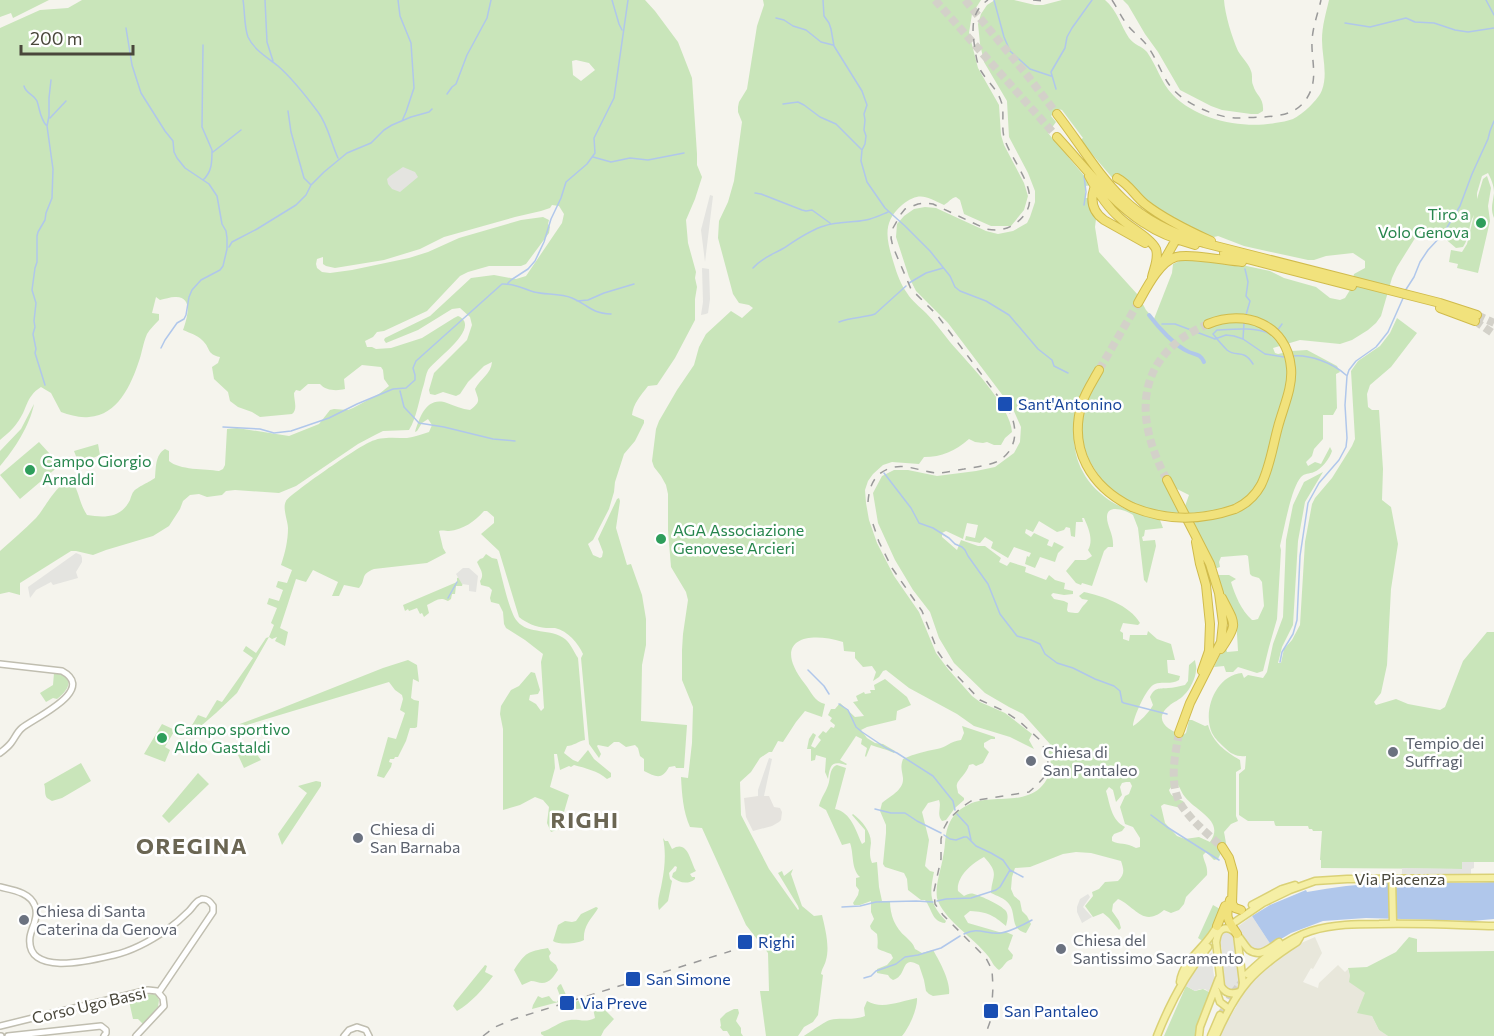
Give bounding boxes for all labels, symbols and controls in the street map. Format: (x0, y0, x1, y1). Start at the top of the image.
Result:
scale bar (21, 18, 134, 56)
text: 200 m (30, 27, 83, 49)
place label: Tiro a Volo Genova (1378, 204, 1469, 241)
marker: Tiro a Volo Genova (1474, 216, 1488, 230)
place label: Sant'Antonino (1018, 394, 1122, 413)
marker: Sant'Antonino (996, 395, 1014, 413)
place label: Campo Giorgio Arnaldi (42, 451, 152, 488)
marker: Campo Giorgio Arnaldi (23, 463, 37, 477)
place label: AGA Associazione Genovese Arcieri (673, 520, 804, 557)
marker: AGA Associazione Genovese Arcieri (654, 532, 668, 546)
place label: Campo sportivo Aldo Gastaldi (174, 719, 290, 756)
marker: Campo sportivo Aldo Gastaldi (155, 731, 169, 745)
place label: Tempio dei Suffragi (1405, 733, 1484, 770)
place label: Chiesa di San Pantaleo (1043, 742, 1138, 779)
marker: Tempio dei Suffragi (1386, 745, 1400, 759)
marker: Chiesa di San Pantaleo (1024, 754, 1038, 768)
district label: RIGHI (550, 806, 620, 833)
place label: Chiesa di San Barnaba (370, 819, 460, 856)
marker: Chiesa di San Barnaba (351, 831, 365, 845)
district label: OREGINA (136, 832, 248, 859)
street label: Via Piacenza (1355, 869, 1445, 888)
place label: Chiesa di Santa Caterina da Genova (36, 901, 177, 938)
marker: Chiesa di Santa Caterina da Genova (17, 913, 31, 927)
place label: Chiesa del Santissimo Sacramento (1073, 930, 1244, 967)
place label: Righi (758, 932, 795, 951)
marker: Righi (736, 933, 754, 951)
marker: Chiesa del Santissimo Sacramento (1054, 942, 1068, 956)
place label: San Simone (646, 969, 731, 988)
marker: San Simone (624, 970, 642, 988)
street label: Corso Ugo Bassi (30, 982, 148, 1027)
place label: Via Preve (580, 993, 647, 1012)
marker: Via Preve (558, 994, 576, 1012)
place label: San Pantaleo (1004, 1001, 1099, 1020)
marker: San Pantaleo (982, 1002, 1000, 1020)

